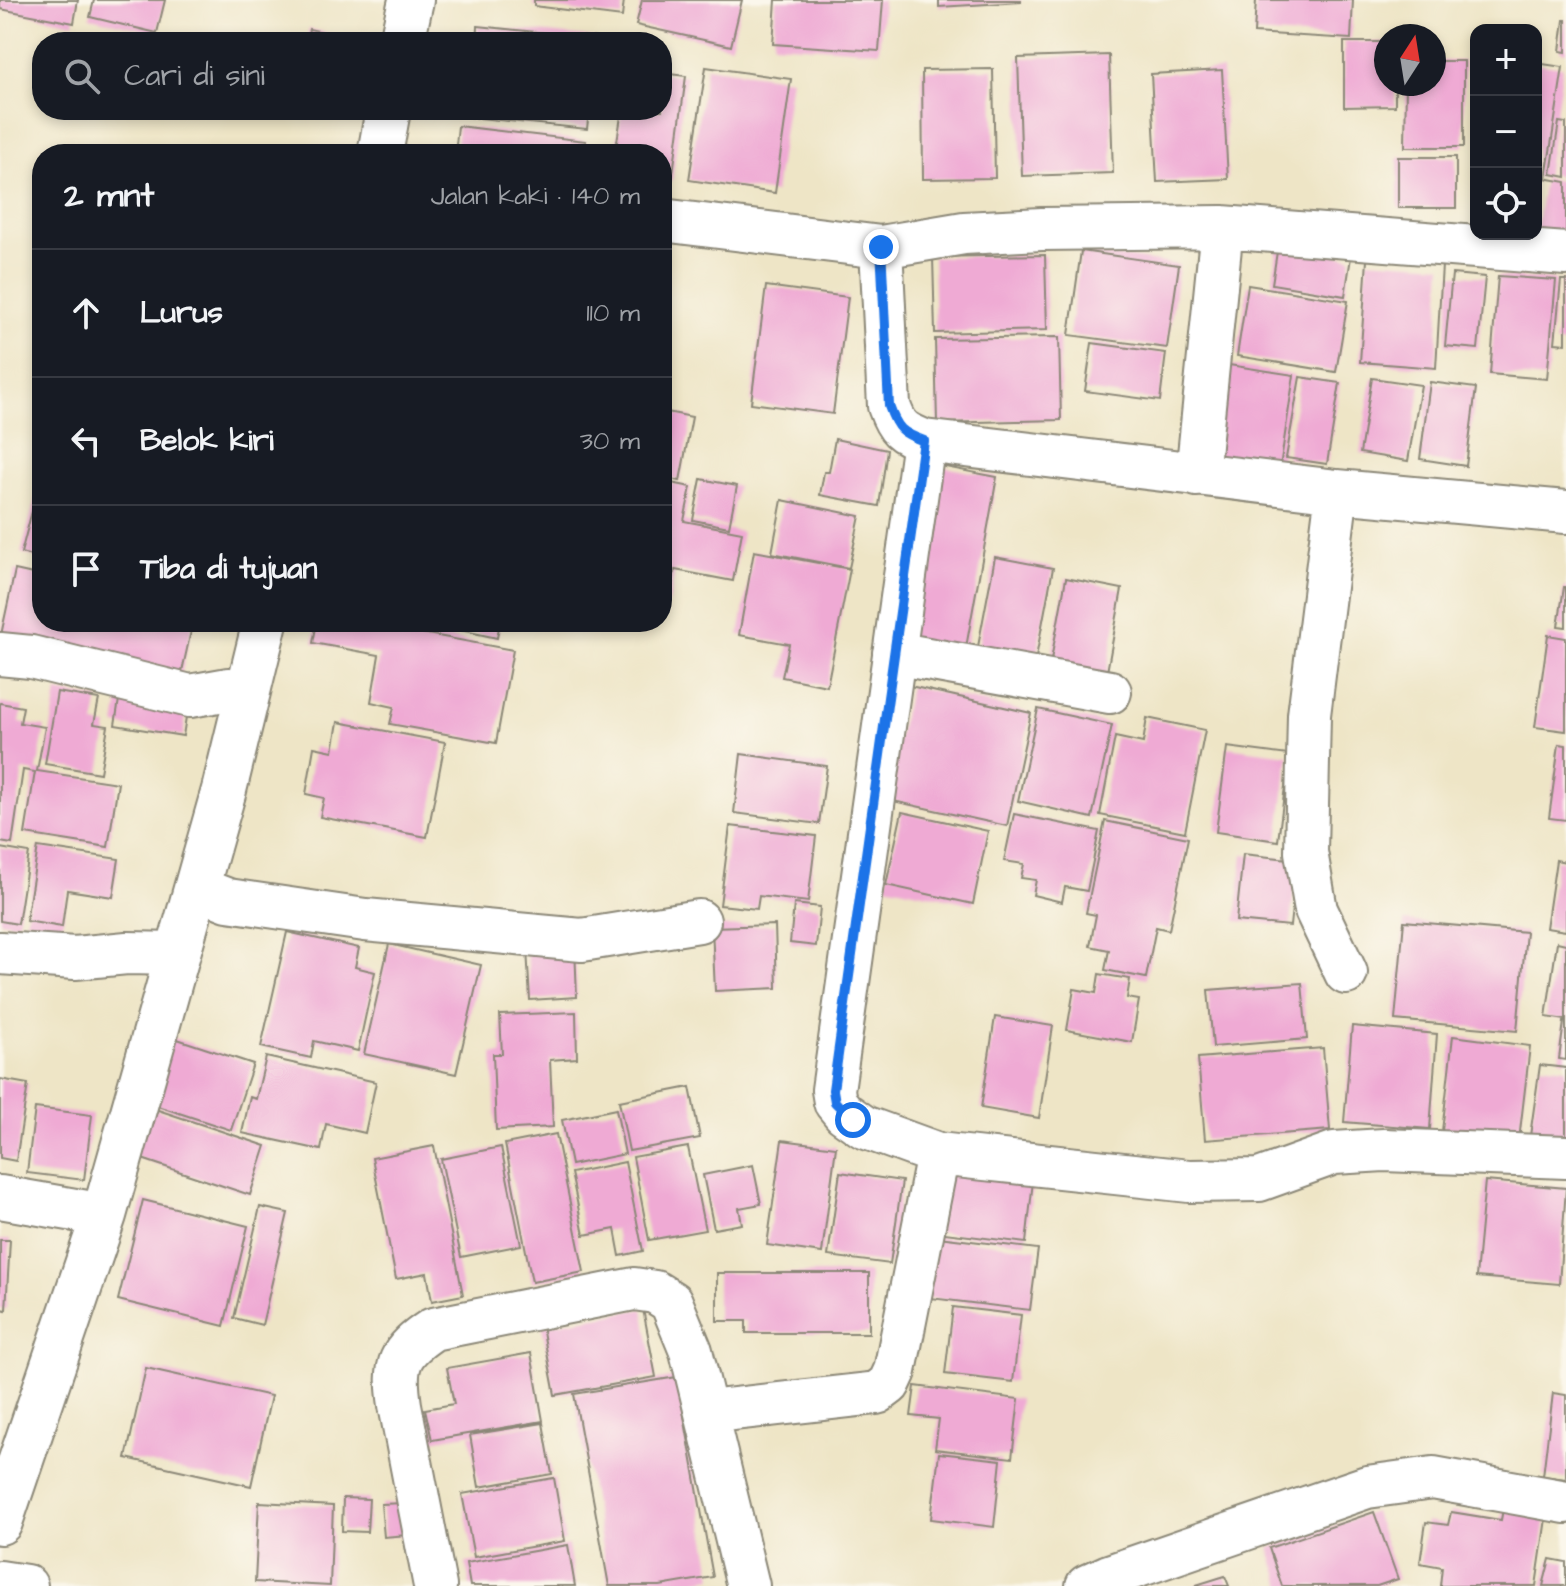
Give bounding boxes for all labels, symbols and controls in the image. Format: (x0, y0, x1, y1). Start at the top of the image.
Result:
north arrow (1374, 24, 1446, 96)
map controls (1470, 24, 1542, 240)
button: + (1470, 24, 1542, 96)
search box (32, 32, 672, 120)
icon: search (60, 54, 104, 98)
text: Cari di sini (124, 55, 265, 97)
button: − (1470, 96, 1542, 168)
button: locate (1470, 168, 1542, 240)
text: 2 mnt (64, 172, 154, 220)
text: Jalan kaki · 140 m (431, 178, 640, 214)
route end (863, 229, 899, 265)
icon: ahead (64, 291, 108, 335)
text: Lurus (140, 292, 223, 334)
text: 110 m (586, 295, 640, 331)
icon: left (64, 419, 108, 463)
text: Belok kiri (140, 420, 274, 462)
text: 30 m (580, 423, 640, 459)
icon: arrive (64, 547, 108, 591)
text: Tiba di tujuan (140, 548, 317, 590)
route start (835, 1102, 871, 1138)

